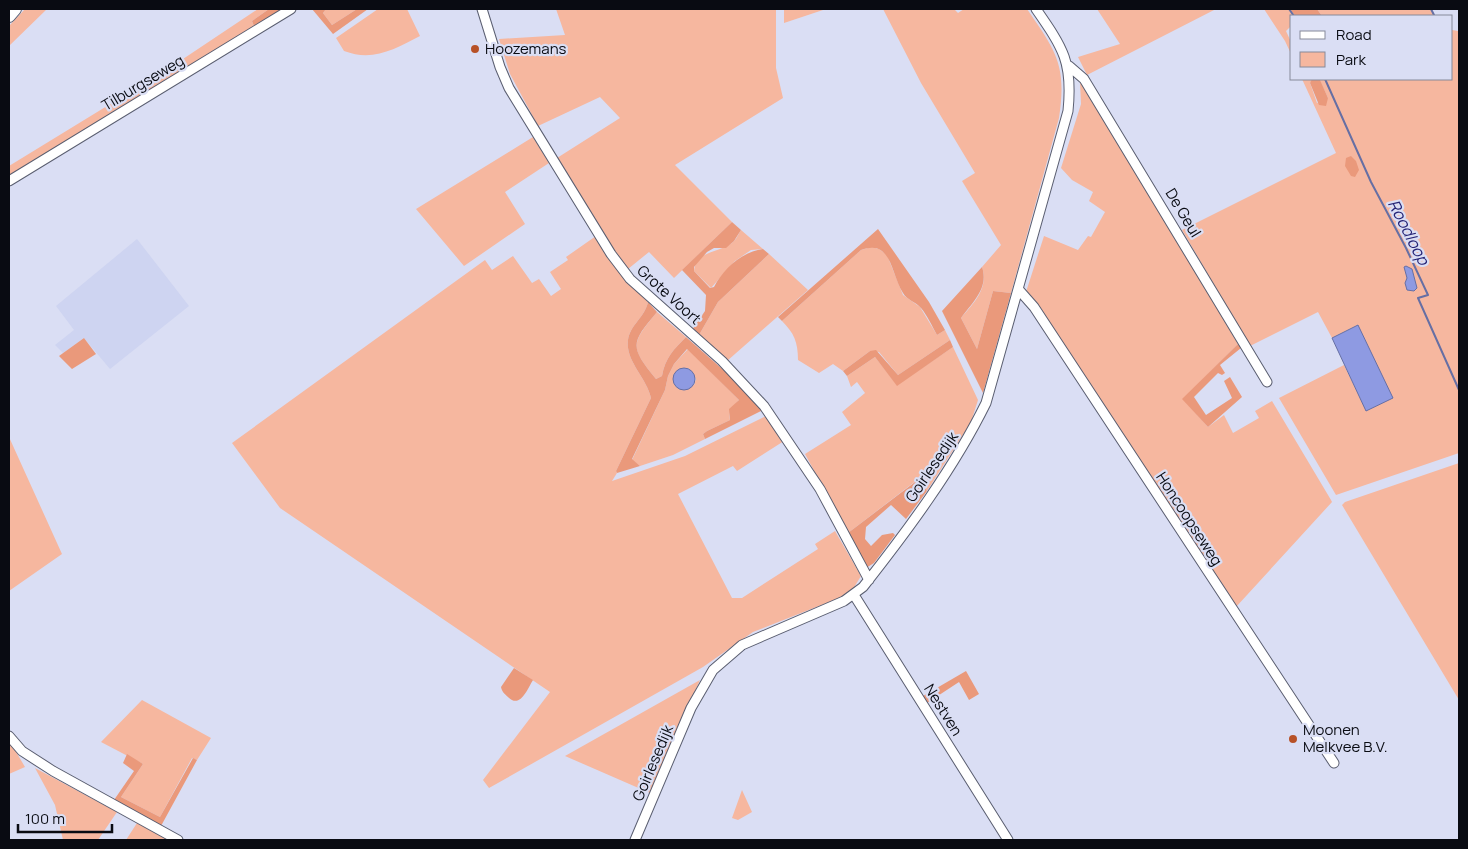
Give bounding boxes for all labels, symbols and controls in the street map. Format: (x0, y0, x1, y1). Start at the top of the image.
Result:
legend (1290, 15, 1453, 80)
text: Road (1336, 24, 1372, 45)
place label: Hoozemans (485, 38, 567, 59)
marker: Hoozemans (469, 43, 481, 55)
text: Park (1336, 49, 1366, 70)
street label: Tilburgseweg (98, 50, 188, 116)
street label: De Geul (1161, 184, 1206, 241)
water label: Roodloop (1383, 196, 1436, 270)
street label: Grote Voort (633, 260, 706, 329)
street label: Goirlesedijk (900, 427, 963, 506)
street label: Honcoopseweg (1151, 468, 1228, 570)
street label: Nestven (919, 680, 968, 740)
place label: Moonen Melkvee B.V. (1303, 719, 1388, 757)
street label: Goirlesedijk (627, 721, 678, 804)
marker: Moonen Melkvee B.V. (1287, 733, 1299, 745)
scale bar (18, 802, 111, 834)
text: 100 m (25, 808, 65, 829)

